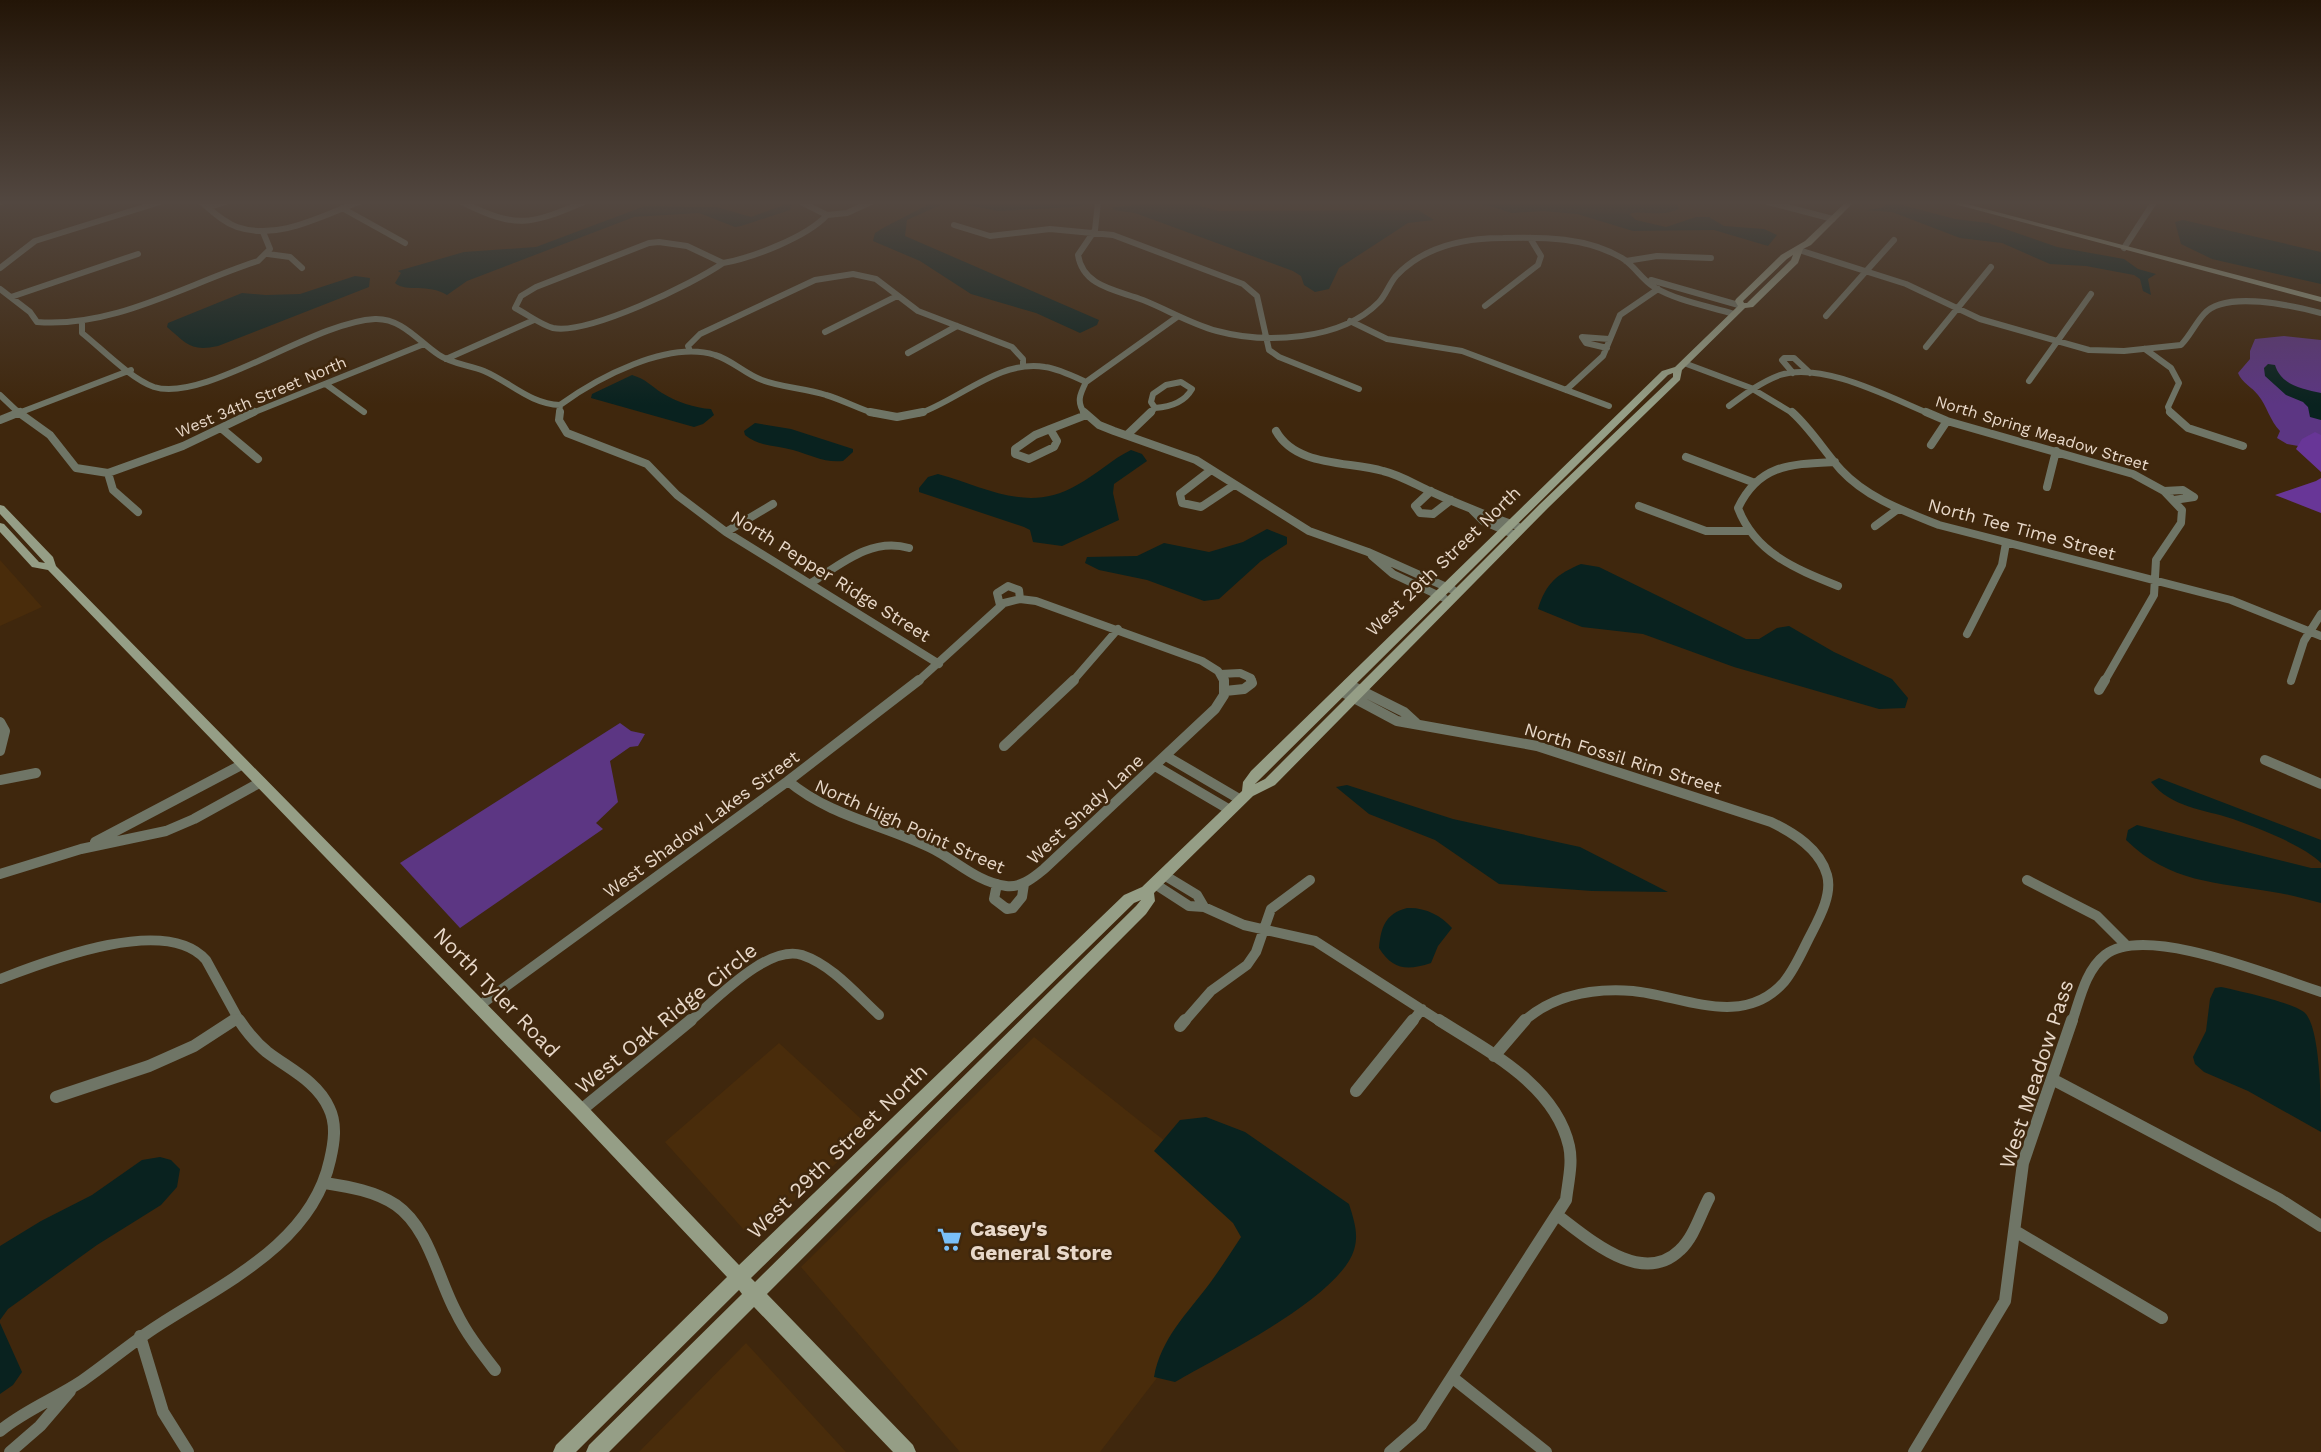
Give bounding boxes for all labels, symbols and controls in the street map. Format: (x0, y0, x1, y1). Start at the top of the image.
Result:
street label: West 34th Street North (173, 352, 349, 442)
street label: North Spring Meadow Street (1933, 391, 2151, 475)
street label: West 29th Street North (1361, 482, 1525, 640)
street label: North Tee Time Street (1926, 494, 2119, 564)
street label: North Pepper Ridge Street (727, 506, 935, 646)
street label: North Fossil Rim Street (1522, 718, 1725, 798)
street label: West Shadow Lakes Street (599, 746, 803, 902)
street label: West Shady Lane (1022, 750, 1148, 868)
street label: North High Point Street (812, 775, 1009, 878)
street label: North Tyler Road (429, 922, 565, 1062)
street label: West Oak Ridge Circle (570, 937, 762, 1099)
street label: West Meadow Pass (1994, 977, 2078, 1171)
street label: West 29th Street North (742, 1058, 932, 1244)
place label: Casey's General Store (970, 1216, 1113, 1265)
supermarket icon: Casey's General Store (936, 1226, 964, 1254)

